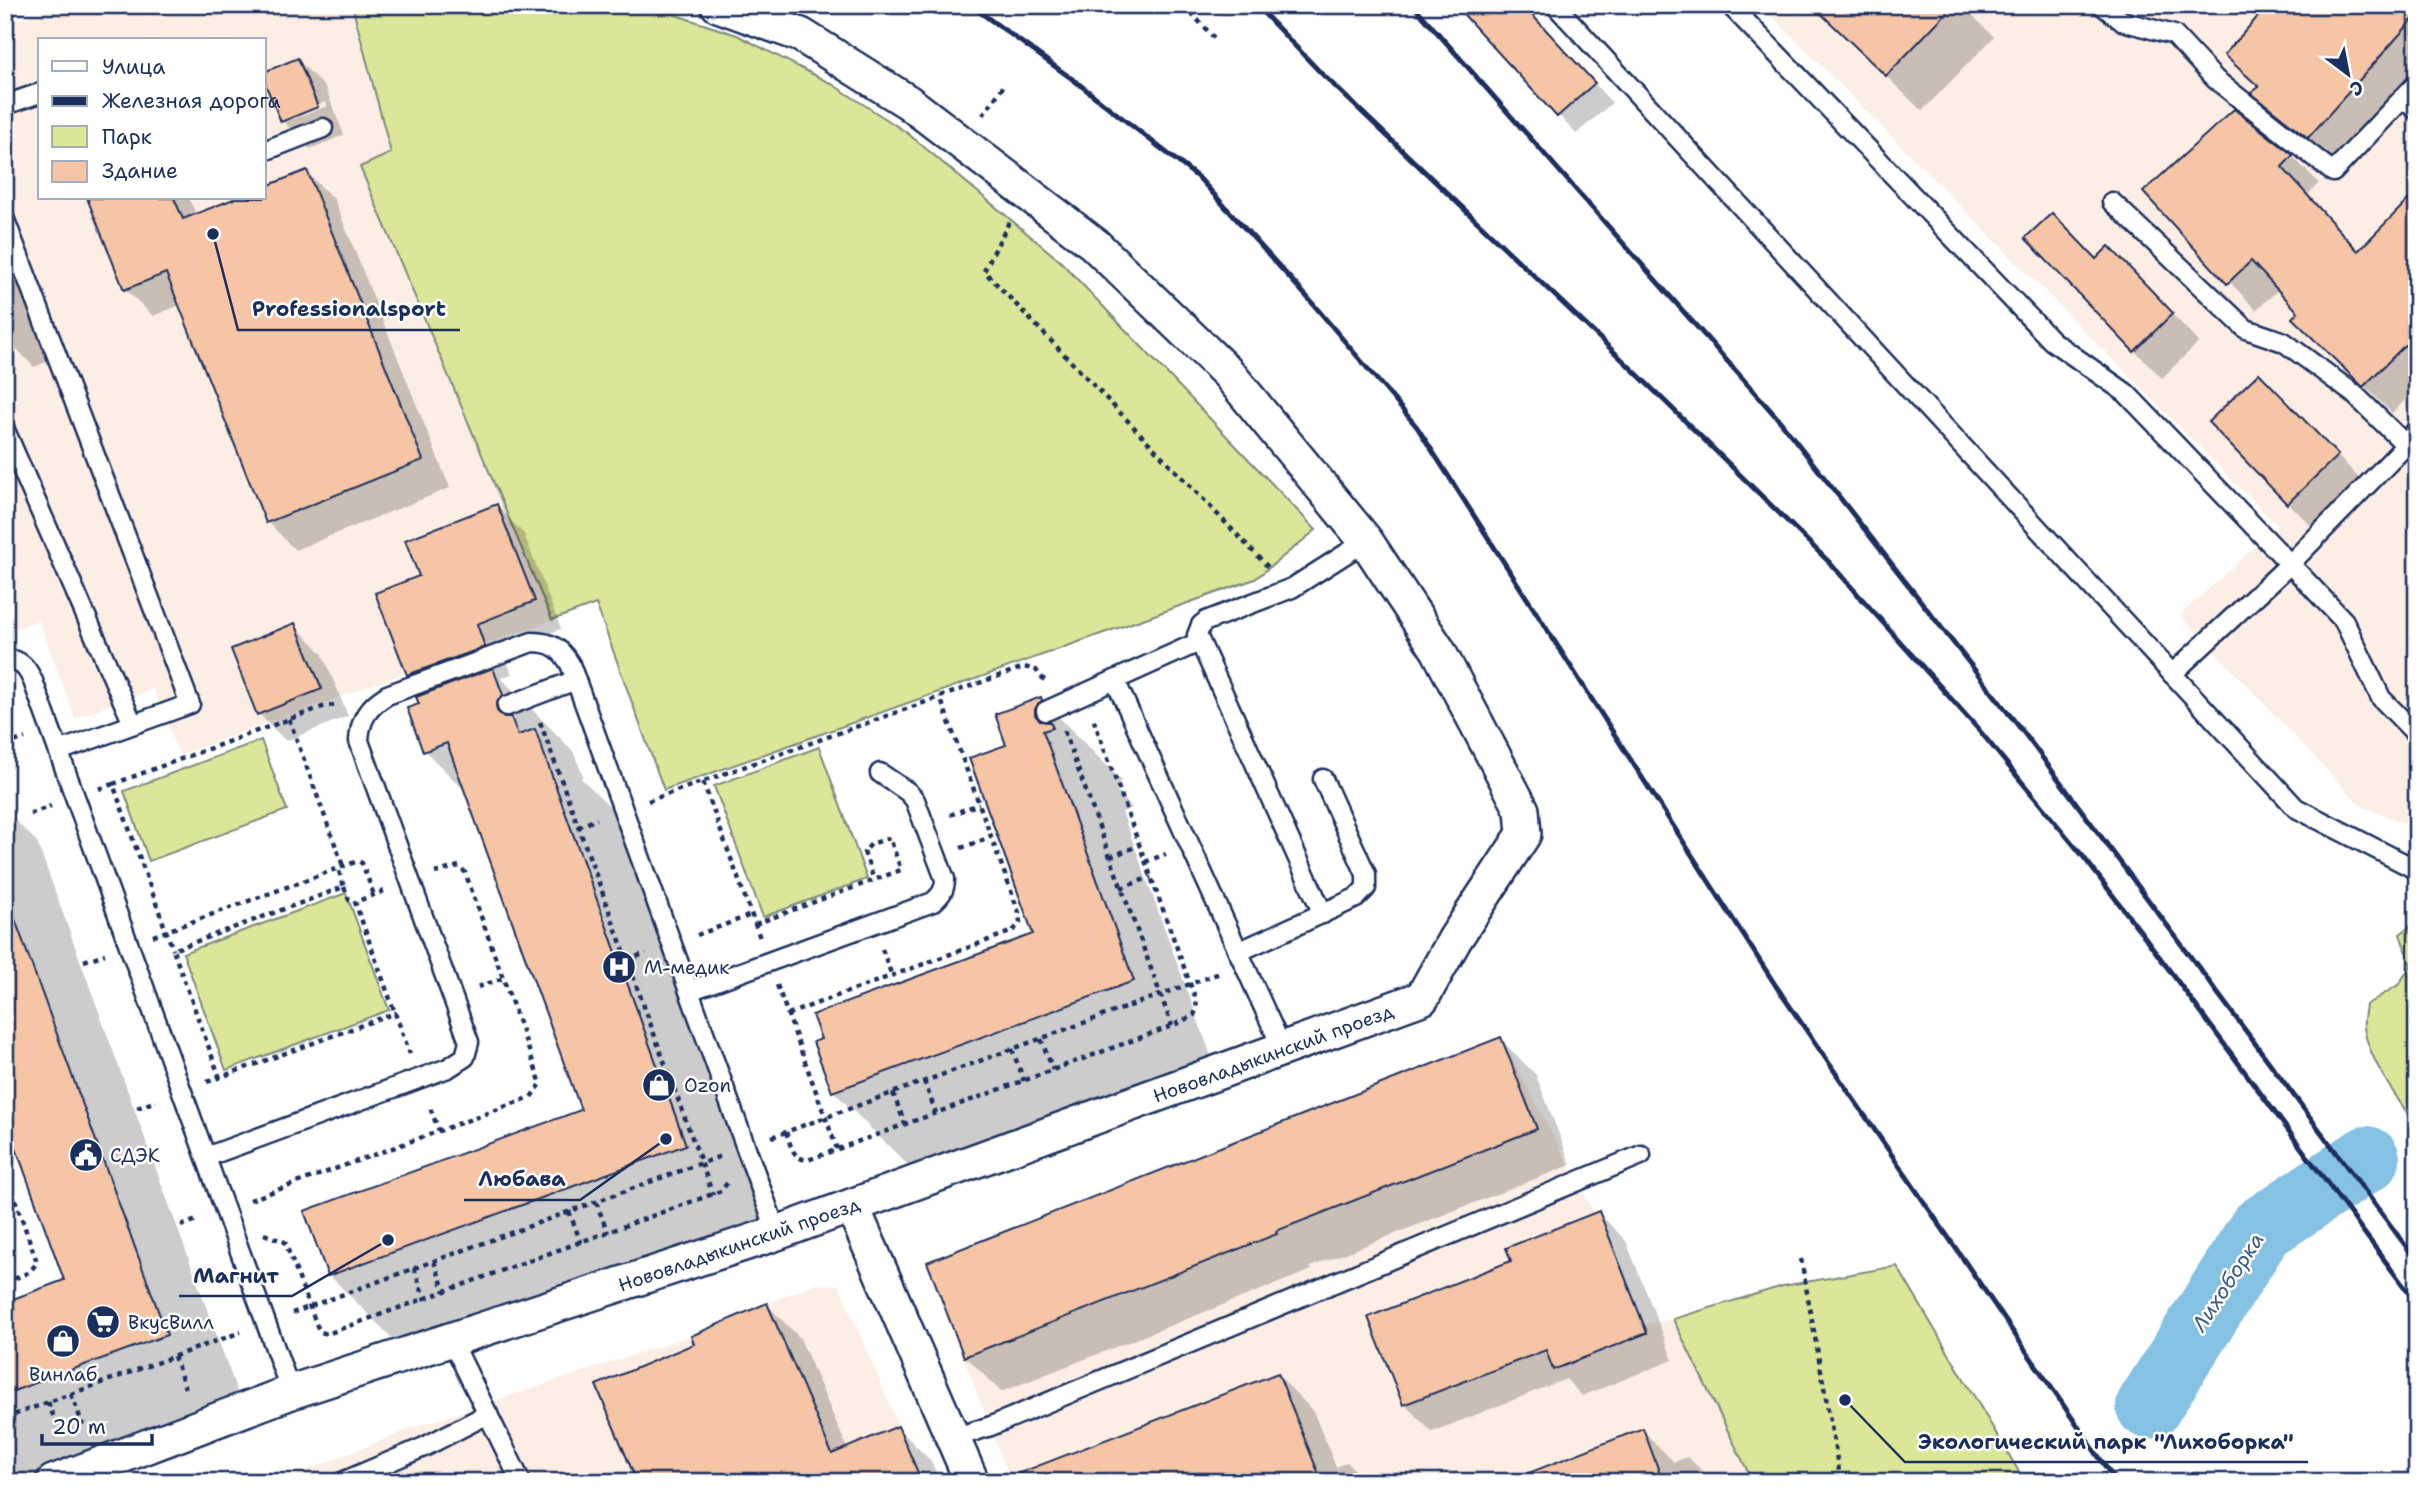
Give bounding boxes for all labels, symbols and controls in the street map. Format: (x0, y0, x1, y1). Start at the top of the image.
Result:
legend (38, 38, 266, 200)
north arrow (2314, 38, 2384, 108)
text: Улица (102, 53, 165, 81)
text: С (2345, 74, 2368, 102)
text: Железная дорога (102, 87, 281, 115)
text: Парк (102, 123, 152, 151)
text: Здание (102, 157, 178, 185)
callout: Professionalsport (238, 288, 460, 330)
text: Professionalsport (252, 295, 446, 323)
hospital icon: М-медик (600, 948, 638, 986)
place label: М-медик (644, 955, 729, 980)
street label: Нововладыкинский проезд (1149, 998, 1397, 1109)
shop icon: Ozon (640, 1066, 678, 1104)
place label: Ozon (684, 1073, 731, 1098)
public building icon: СДЭК (67, 1136, 105, 1174)
place label: СДЭК (110, 1143, 160, 1168)
callout: Любава (464, 1158, 580, 1200)
text: Любава (478, 1165, 566, 1193)
street label: Нововладыкинский проезд (615, 1191, 863, 1298)
water label: Лихоборка (2185, 1227, 2270, 1338)
callout: Магнит (179, 1254, 292, 1296)
text: Магнит (193, 1262, 279, 1290)
supermarket icon: ВкусВилл (84, 1303, 122, 1341)
place label: ВкусВилл (128, 1310, 214, 1335)
shop icon: Винлаб (44, 1322, 82, 1360)
place label: Винлаб (29, 1362, 97, 1387)
scale bar (42, 1403, 152, 1447)
text: 20 m (52, 1413, 106, 1441)
callout: Экологический парк "Лихоборка" (1905, 1420, 2308, 1462)
text: Экологический парк "Лихоборка" (1918, 1428, 2294, 1456)

